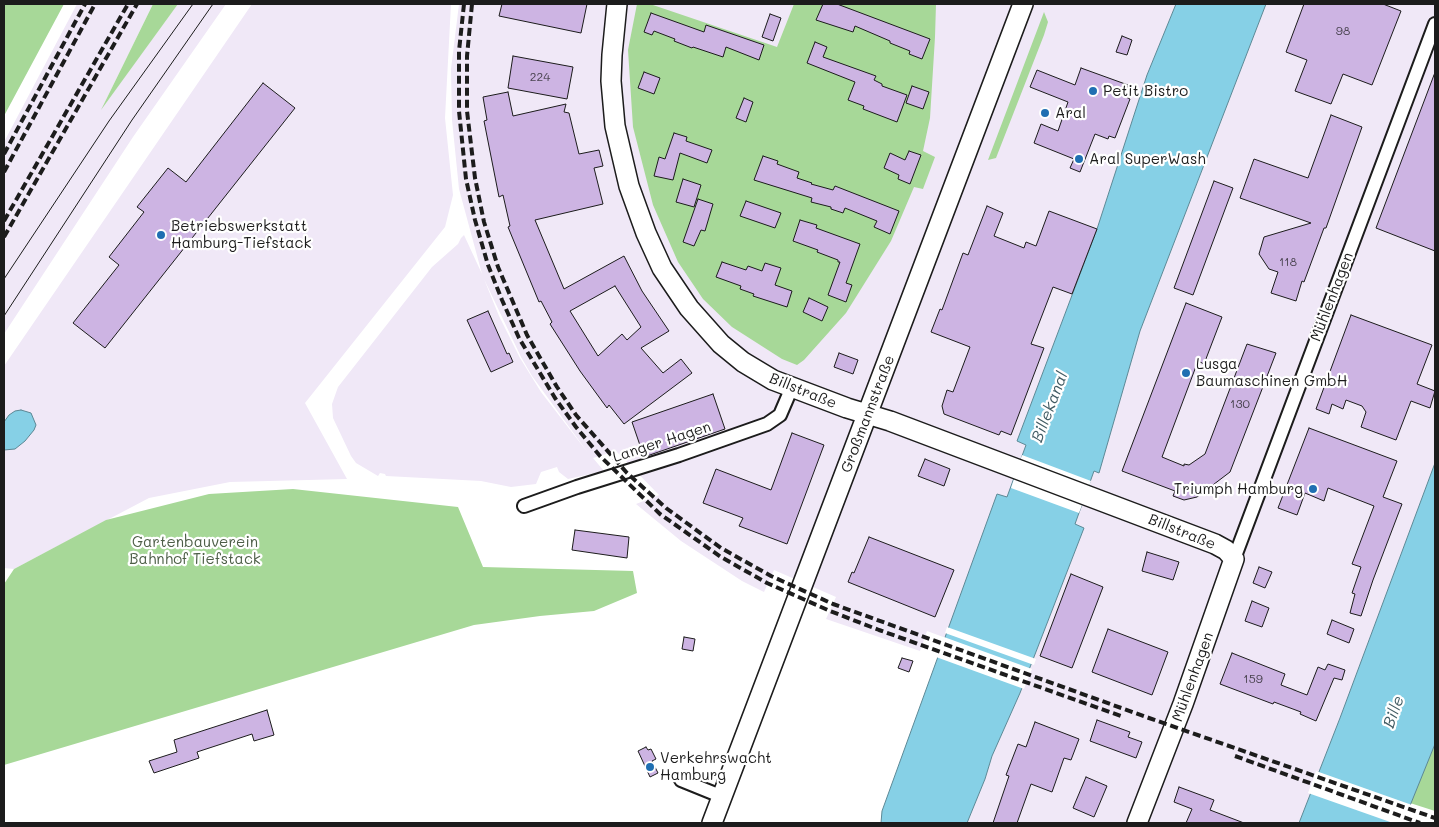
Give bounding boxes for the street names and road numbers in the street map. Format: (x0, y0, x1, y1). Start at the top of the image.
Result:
street label: Mühlenhagen (1307, 250, 1357, 344)
street label: Großmannstraße (837, 353, 899, 475)
street label: Billstraße (767, 369, 839, 413)
street label: Langer Hagen (611, 418, 713, 466)
street label: Billstraße (1146, 510, 1218, 554)
street label: Mühlenhagen (1168, 630, 1218, 724)

